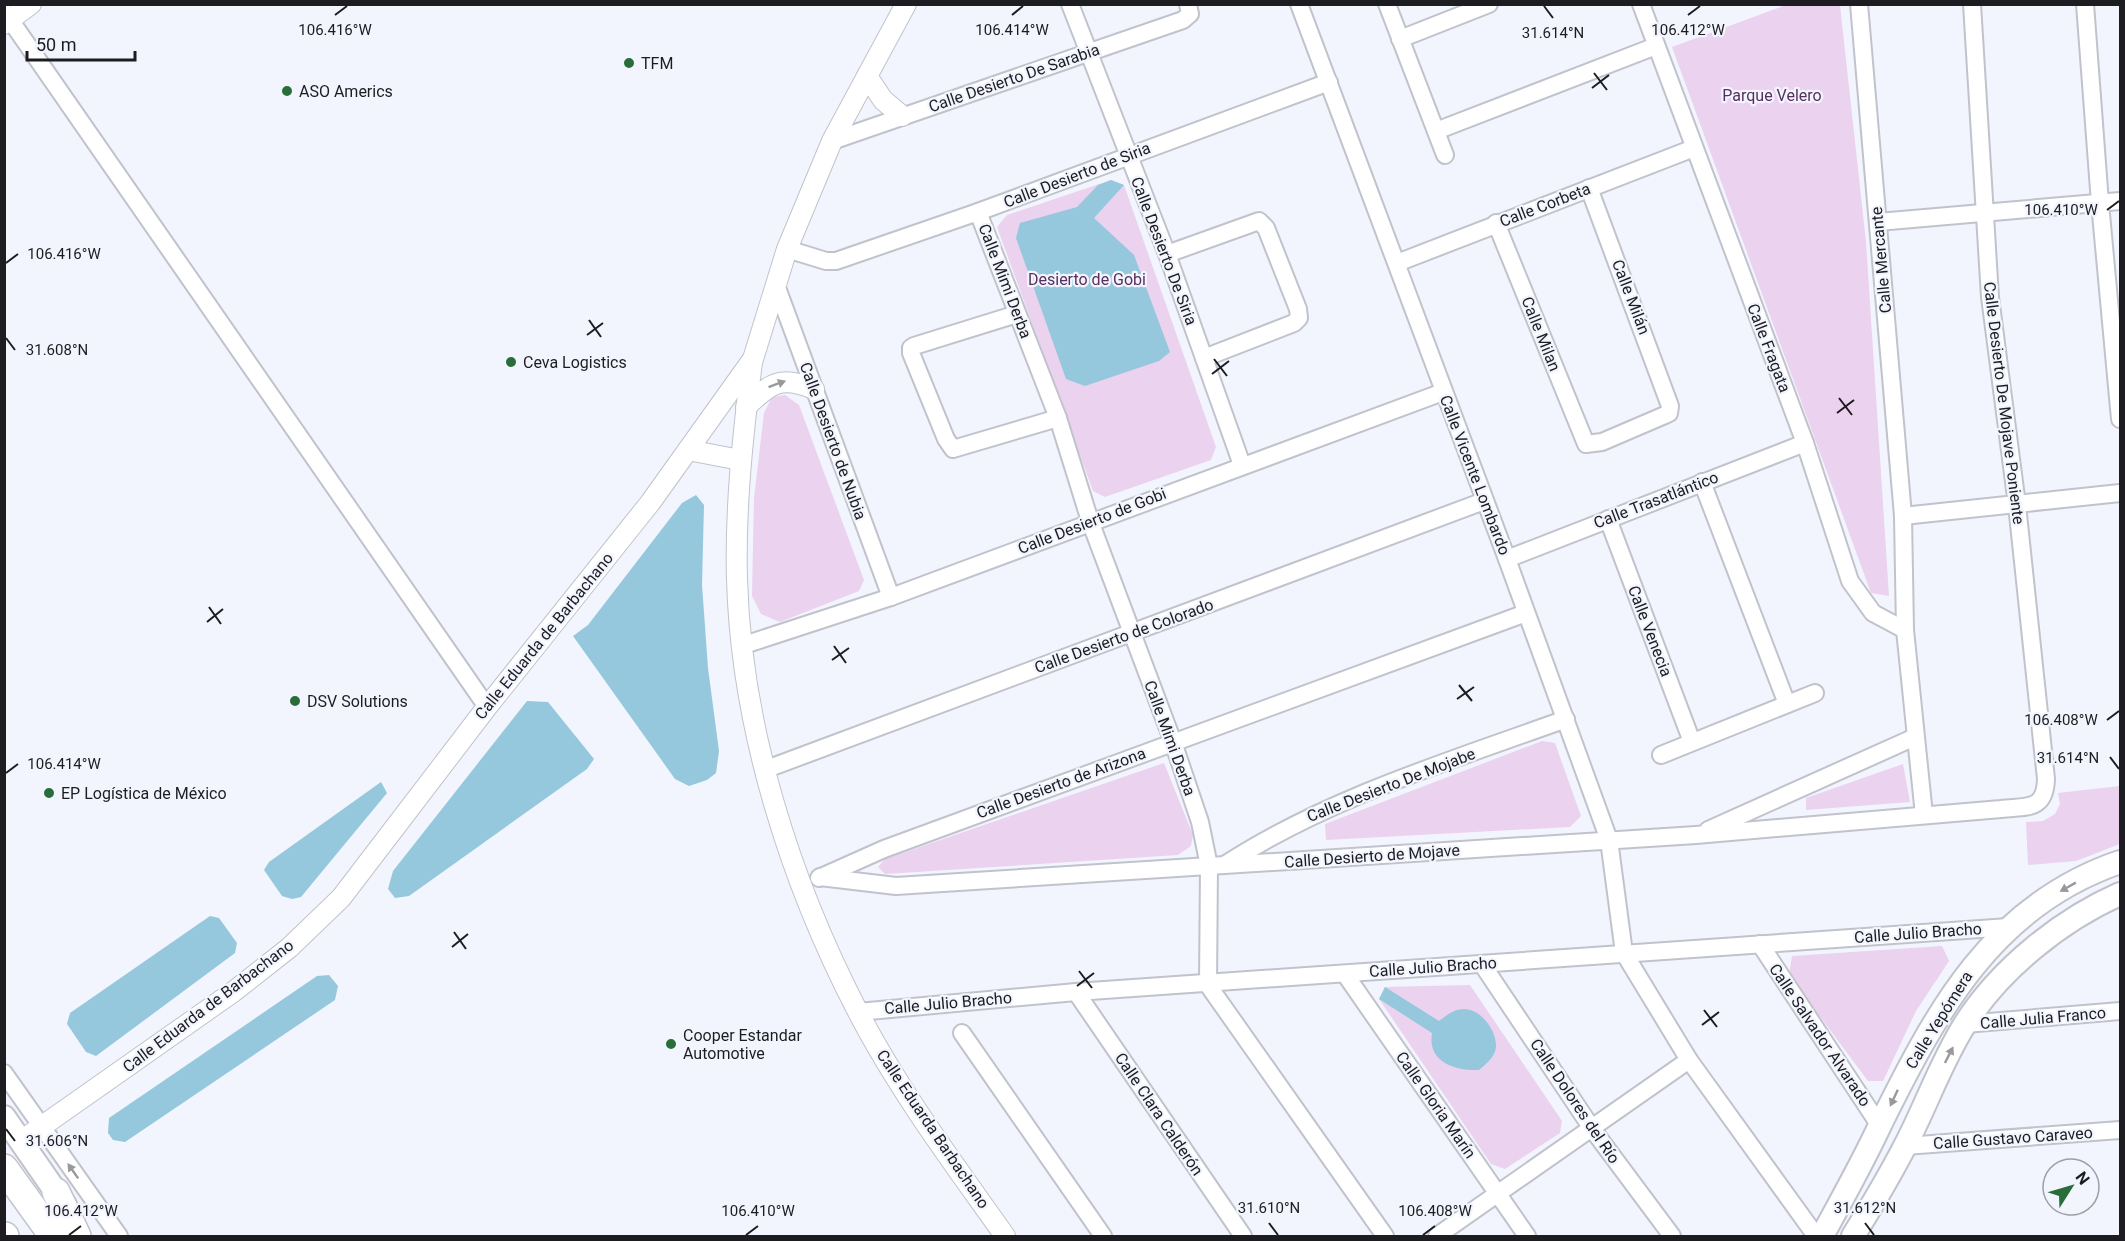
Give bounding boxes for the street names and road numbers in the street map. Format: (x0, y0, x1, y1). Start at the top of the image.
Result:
street label: Calle Desierto De Sarabia (926, 40, 1102, 116)
street label: Calle Desierto de Siria (1001, 138, 1153, 212)
street label: Calle Desierto De Siria (1127, 174, 1201, 328)
street label: Calle Corbeta (1497, 179, 1593, 231)
street label: Calle Mercante (1867, 206, 1895, 314)
street label: Calle Mimi Derba (974, 221, 1036, 341)
street label: Calle Milán (1608, 257, 1654, 337)
street label: Calle Desierto De Mojave Poniente (1980, 281, 2028, 525)
street label: Calle Milan (1517, 294, 1565, 374)
street label: Calle Fragata (1743, 301, 1795, 395)
street label: Calle Desierto de Nubia (796, 360, 870, 522)
street label: Calle Vicente Lombardo (1436, 392, 1514, 558)
street label: Calle Trasatlántico (1591, 467, 1721, 533)
street label: Calle Desierto de Gobi (1015, 484, 1169, 558)
street label: Calle Eduarda de Barbachano (471, 549, 617, 723)
street label: Calle Venecia (1624, 583, 1676, 679)
street label: Calle Desierto de Colorado (1032, 595, 1216, 677)
street label: Calle Mimi Derba (1140, 678, 1200, 798)
street label: Calle Desierto de Arizona (974, 744, 1148, 822)
street label: Calle Desierto De Mojabe (1304, 744, 1478, 826)
street label: Calle Desierto de Mojave (1284, 840, 1460, 872)
street label: Calle Julio Bracho (1854, 919, 1982, 947)
street label: Calle Eduarda de Barbachano (119, 936, 297, 1076)
street label: Calle Julio Bracho (1369, 953, 1497, 981)
street label: Calle Salvador Alvarado (1765, 960, 1875, 1110)
street label: Calle Yepómera (1901, 968, 1977, 1072)
street label: Calle Julio Bracho (883, 988, 1013, 1018)
street label: Calle Julia Franco (1979, 1003, 2107, 1033)
street label: Calle Dolores del Río (1526, 1035, 1624, 1167)
street label: Calle Eduarda Barbachano (873, 1046, 993, 1212)
street label: Calle Gloria Marín (1392, 1048, 1480, 1162)
street label: Calle Clara Calderón (1111, 1049, 1207, 1179)
street label: Calle Gustavo Caraveo (1933, 1123, 2093, 1153)

